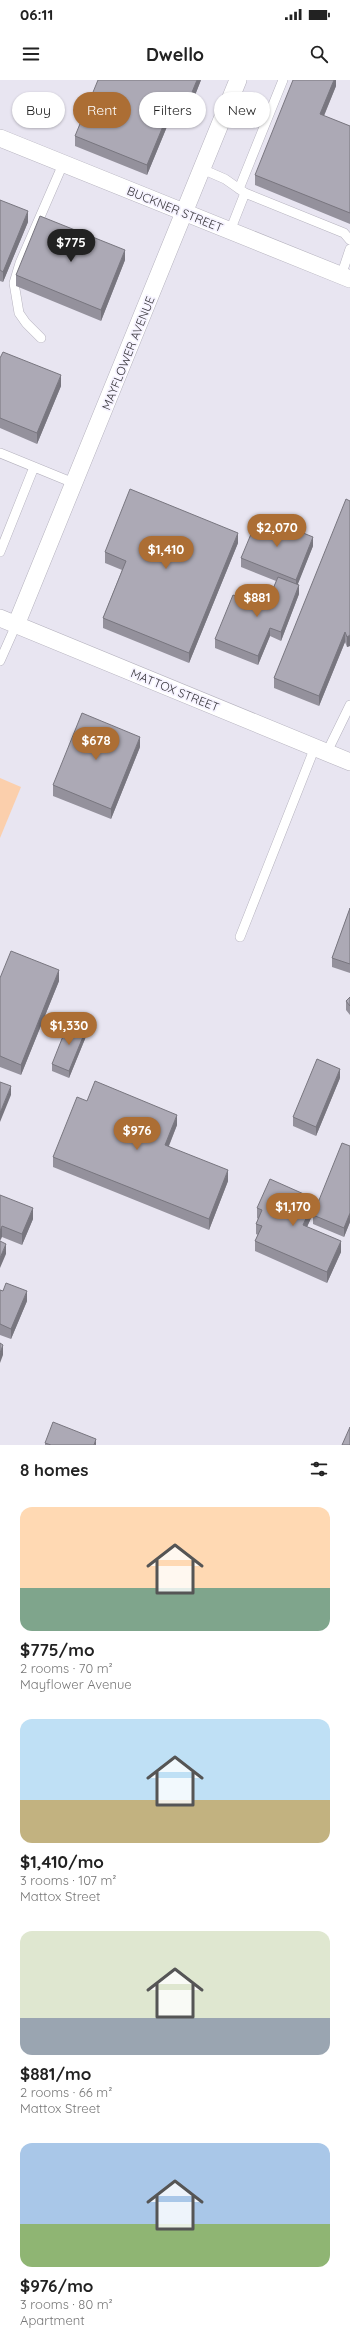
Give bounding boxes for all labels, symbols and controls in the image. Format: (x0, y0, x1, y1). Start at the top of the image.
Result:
text: 06:11 (20, 5, 53, 24)
icon: menu (20, 43, 42, 65)
text: Dwello (146, 43, 204, 66)
icon: search (308, 43, 330, 65)
chip: Buy (12, 92, 65, 128)
chip: Rent (73, 92, 131, 128)
chip: Filters (139, 92, 206, 128)
chip: New (214, 92, 270, 128)
street label: BUCKNER STREET (125, 183, 225, 235)
pin: $775 (47, 229, 95, 263)
text: $775 (56, 234, 86, 250)
street label: MAYFLOWER AVENUE (98, 294, 158, 412)
pin: $2,070 (244, 514, 310, 548)
text: $2,070 (256, 519, 298, 535)
pin: $1,410 (133, 536, 199, 570)
text: $1,410 (148, 541, 184, 557)
pin: $881 (233, 584, 281, 618)
text: $881 (243, 589, 271, 605)
street label: MATTOX STREET (129, 665, 221, 715)
pin: $678 (72, 727, 120, 761)
text: $678 (81, 732, 111, 748)
pin: $1,330 (36, 1012, 102, 1046)
text: $1,330 (50, 1017, 88, 1033)
pin: $976 (113, 1117, 161, 1151)
text: $976 (123, 1122, 151, 1138)
pin: $1,170 (260, 1193, 326, 1227)
text: $1,170 (275, 1198, 311, 1214)
icon: filters (308, 1458, 330, 1480)
text: 8 homes (20, 1459, 89, 1480)
icon: home (139, 1533, 211, 1605)
text: $775/mo (20, 1639, 95, 1660)
text: 2 rooms · 70 m² (20, 1660, 113, 1676)
text: Mayflower Avenue (20, 1676, 132, 1692)
icon: home (139, 1745, 211, 1817)
text: $1,410/mo (20, 1851, 104, 1872)
text: 3 rooms · 107 m² (20, 1872, 116, 1888)
text: Mattox Street (20, 1888, 100, 1904)
icon: home (139, 1957, 211, 2029)
text: $881/mo (20, 2063, 91, 2084)
text: 2 rooms · 66 m² (20, 2084, 112, 2100)
text: Mattox Street (20, 2100, 100, 2116)
icon: home (139, 2169, 211, 2241)
text: $976/mo (20, 2275, 93, 2296)
text: 3 rooms · 80 m² (20, 2296, 113, 2312)
text: Apartment (20, 2312, 85, 2328)

